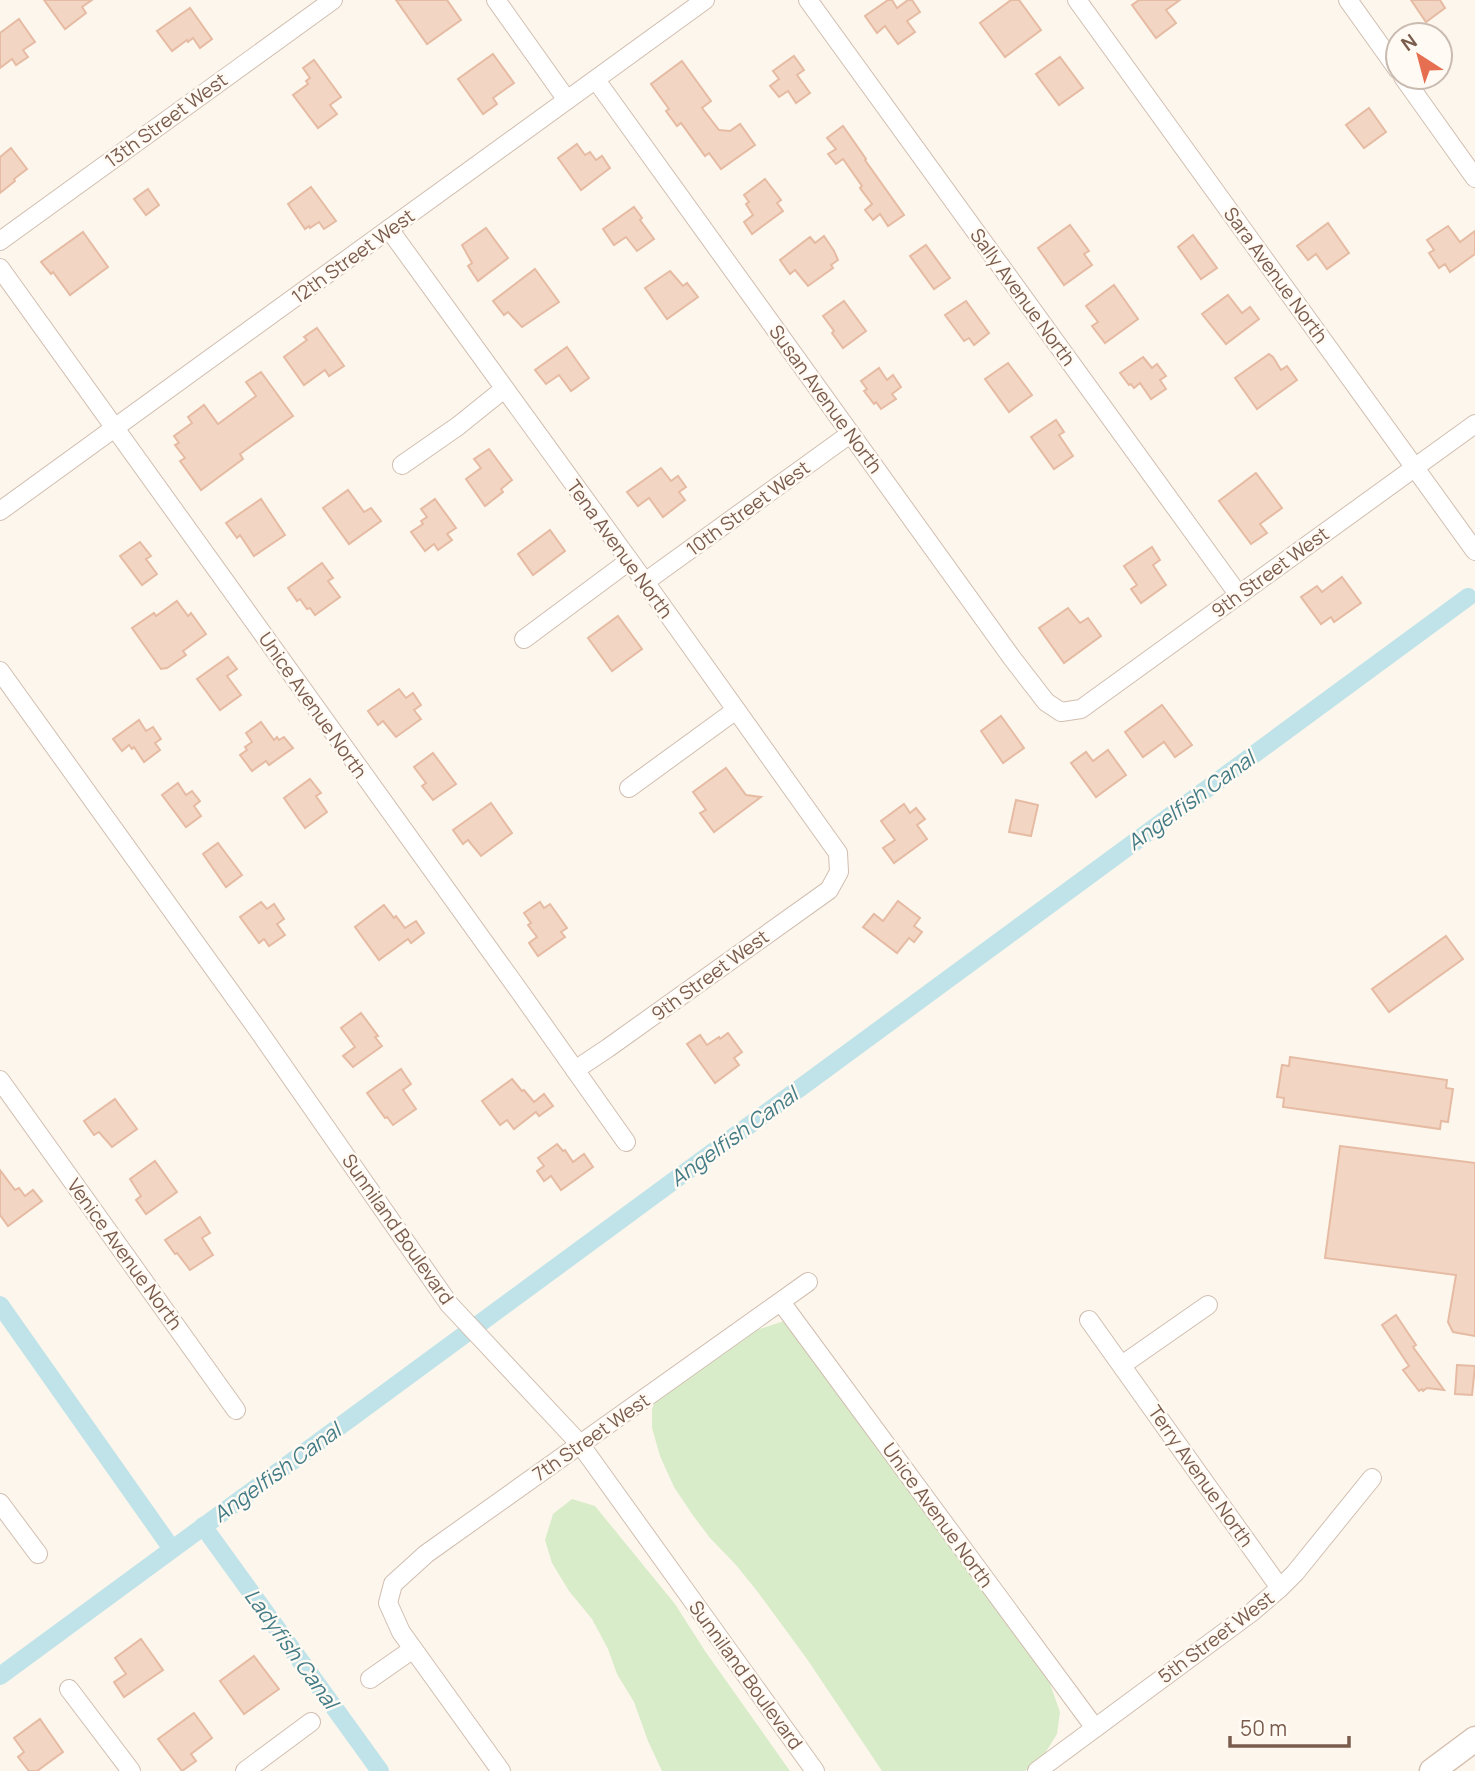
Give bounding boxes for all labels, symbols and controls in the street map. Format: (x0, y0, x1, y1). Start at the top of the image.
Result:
north arrow (1384, 21, 1454, 91)
text: N (1396, 28, 1422, 57)
street label: 13th Street West (99, 67, 233, 173)
street label: Sara Avenue North (1218, 202, 1334, 348)
street label: 12th Street West (286, 203, 420, 309)
street label: Sally Avenue North (964, 223, 1082, 371)
street label: Susan Avenue North (763, 320, 889, 478)
street label: 10th Street West (681, 454, 815, 562)
street label: Tena Avenue North (561, 475, 679, 623)
street label: 9th Street West (1206, 521, 1334, 623)
street label: Unice Avenue North (253, 627, 373, 783)
water label: Angelfish Canal (1121, 743, 1262, 856)
street label: 9th Street West (646, 924, 774, 1026)
water label: Angelfish Canal (664, 1079, 805, 1192)
street label: Sunniland Boulevard (336, 1149, 460, 1309)
street label: Venice Avenue North (61, 1173, 189, 1335)
street label: 7th Street West (527, 1387, 655, 1487)
street label: Terry Avenue North (1142, 1400, 1260, 1552)
water label: Angelfish Canal (207, 1415, 348, 1528)
street label: Unice Avenue North (877, 1437, 999, 1593)
water label: Ladyfish Canal (239, 1583, 347, 1717)
street label: 5th Street West (1153, 1585, 1279, 1689)
street label: Sunniland Boulevard (683, 1595, 809, 1755)
scale bar (1230, 1704, 1349, 1748)
text: 50 m (1240, 1714, 1287, 1742)

